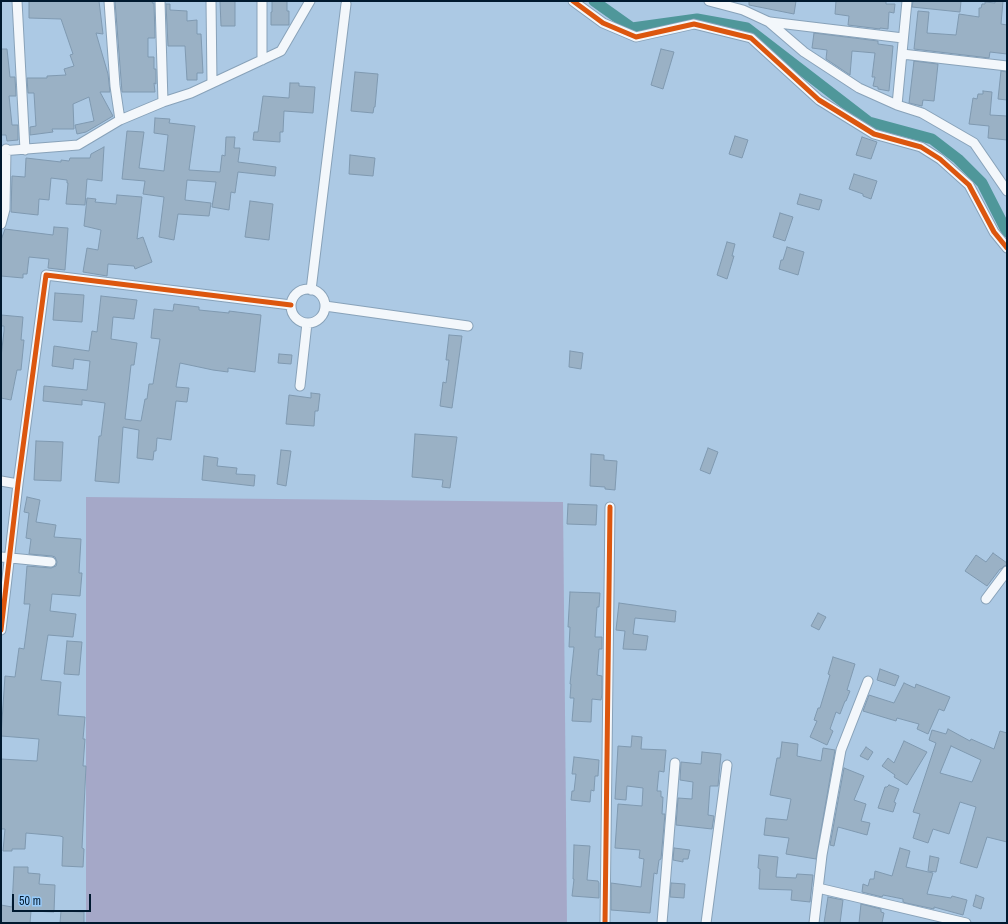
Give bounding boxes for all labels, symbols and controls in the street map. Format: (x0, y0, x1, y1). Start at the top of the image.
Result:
scale bar (14, 886, 93, 912)
text: 50 m (19, 893, 41, 909)

